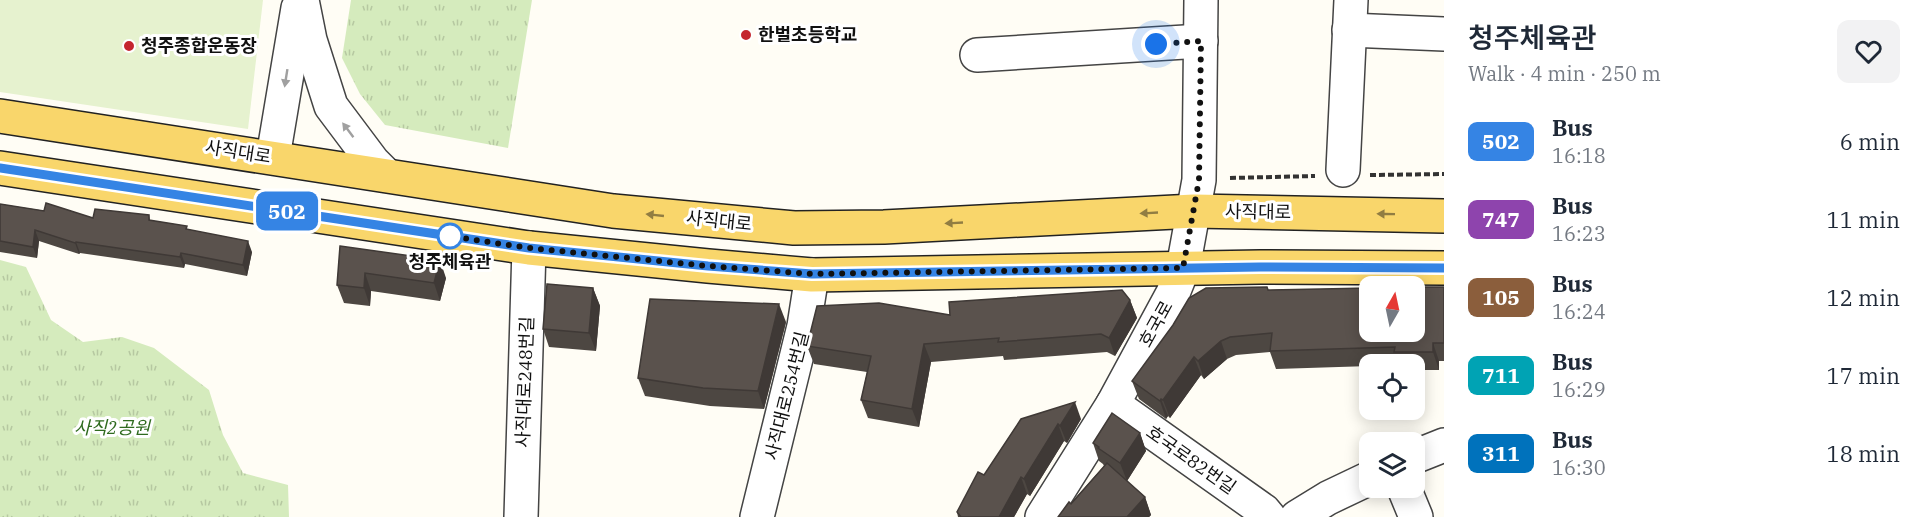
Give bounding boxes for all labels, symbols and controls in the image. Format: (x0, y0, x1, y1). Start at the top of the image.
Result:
text: 청주체육관 (1468, 19, 1597, 56)
button: heart (1837, 20, 1900, 83)
place label: 한벌초등학교 (758, 23, 857, 46)
marker: 한벌초등학교 (739, 28, 753, 42)
your location (1141, 29, 1171, 59)
place label: 청주종합운동장 (141, 34, 257, 57)
marker: 청주종합운동장 (122, 39, 136, 53)
text: Walk · 4 min · 250 m (1468, 60, 1661, 87)
one-way arrow (281, 69, 290, 88)
text: Bus (1552, 113, 1593, 142)
one-way arrow (342, 123, 354, 139)
text: 502 (1482, 127, 1520, 155)
text: 6 min (1840, 127, 1900, 156)
street label: 사직대로 (204, 135, 273, 168)
text: 16:18 (1552, 142, 1606, 169)
text: Bus (1552, 191, 1593, 220)
line badge: 502 (252, 192, 322, 230)
text: 502 (268, 197, 306, 225)
street label: 사직대로 (1225, 199, 1291, 224)
text: 747 (1482, 205, 1520, 233)
text: 11 min (1827, 205, 1900, 234)
street label: 사직대로 (685, 206, 753, 235)
one-way arrow (1139, 209, 1158, 218)
one-way arrow (645, 210, 664, 220)
one-way arrow (1376, 210, 1395, 219)
one-way arrow (944, 219, 963, 228)
text: 16:23 (1552, 220, 1606, 247)
marker: 청주체육관 (437, 223, 463, 249)
place label: 청주체육관 (409, 250, 492, 273)
text: Bus (1552, 269, 1593, 298)
north arrow (1359, 276, 1425, 342)
map controls (1359, 276, 1425, 498)
text: 105 (1482, 283, 1520, 311)
text: 12 min (1827, 283, 1900, 312)
street label: 호국로 (1133, 296, 1178, 351)
text: 16:24 (1552, 298, 1606, 325)
street label: 사직대로248번길 (511, 316, 538, 448)
street label: 사직대로254번길 (759, 329, 814, 463)
text: Bus (1552, 347, 1593, 376)
button: locate (1359, 354, 1425, 420)
text: 711 (1482, 361, 1520, 389)
text: 17 min (1827, 361, 1900, 390)
text: 16:29 (1552, 376, 1606, 403)
park label: 사직2공원 (74, 416, 152, 439)
street label: 호국로82번길 (1142, 420, 1241, 499)
text: Bus (1552, 425, 1593, 454)
button: layers (1359, 432, 1425, 498)
text: 311 (1482, 439, 1520, 467)
text: 18 min (1827, 439, 1900, 468)
text: 16:30 (1552, 454, 1606, 481)

